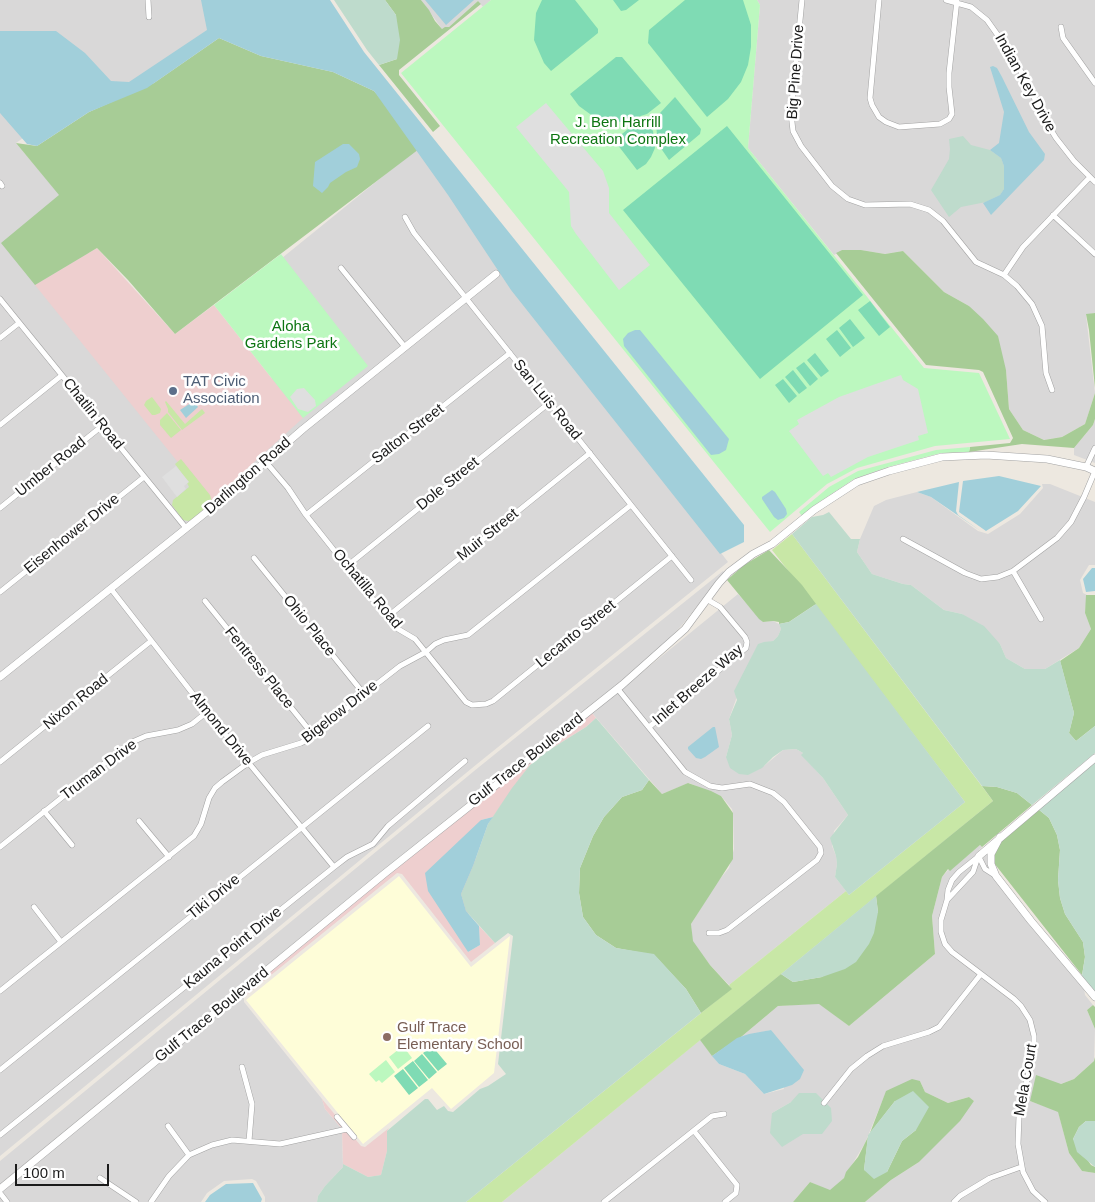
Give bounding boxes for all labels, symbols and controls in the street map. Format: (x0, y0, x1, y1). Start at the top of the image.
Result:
street label: Big Pine Drive (784, 24, 808, 120)
street label: Indian Key Drive (990, 31, 1060, 135)
park label: J. Ben Harrill Recreation Complex (550, 114, 686, 149)
park label: Aloha Gardens Park (245, 318, 337, 353)
street label: San Luis Road (509, 356, 585, 444)
place label: TAT Civic Association (183, 373, 260, 408)
street label: Chatlin Road (59, 375, 127, 453)
marker: TAT Civic Association (167, 385, 179, 397)
street label: Salton Street (368, 400, 448, 468)
street label: Umber Road (12, 433, 90, 501)
street label: Darlington Road (201, 434, 295, 518)
street label: Dole Street (413, 453, 483, 515)
street label: Eisenhower Drive (21, 490, 123, 578)
street label: Muir Street (454, 505, 522, 565)
street label: Ochatilla Road (328, 546, 406, 632)
street label: Ohio Place (279, 592, 339, 660)
street label: Lecanto Street (532, 596, 620, 672)
street label: Fentress Place (221, 623, 297, 713)
street label: Inlet Breeze Way (649, 641, 747, 729)
street label: Nixon Road (40, 670, 112, 734)
street label: Bigelow Drive (298, 677, 382, 747)
street label: Almond Drive (186, 688, 256, 770)
street label: Gulf Trace Boulevard (465, 709, 587, 811)
street label: Truman Drive (58, 736, 140, 804)
street label: Tiki Drive (184, 871, 244, 923)
street label: Kauna Point Drive (180, 903, 286, 993)
street label: Gulf Trace Boulevard (151, 964, 273, 1066)
place label: Gulf Trace Elementary School (397, 1019, 523, 1054)
marker: Gulf Trace Elementary School (381, 1031, 393, 1043)
street label: Mela Court (1011, 1042, 1041, 1118)
scale bar (18, 1154, 111, 1186)
text: 100 m (23, 1164, 65, 1181)

